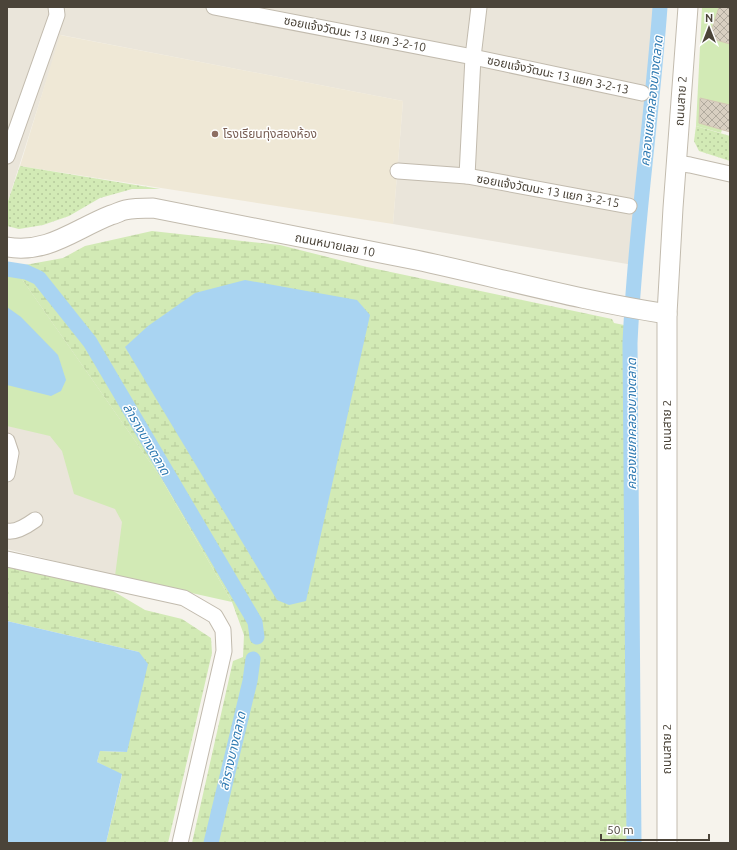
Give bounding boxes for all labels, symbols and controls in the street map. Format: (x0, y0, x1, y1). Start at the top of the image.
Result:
north arrow (689, 8, 729, 48)
text: N (705, 12, 713, 24)
street label: ซอยแจ้งวัฒนะ 13 แยก 3-2-10 (283, 13, 428, 54)
water label: คลองแยกคลองบางตลาด (637, 34, 665, 167)
street label: ซอยแจ้งวัฒนะ 13 แยก 3-2-13 (486, 53, 630, 96)
street label: ถนนสาย 2 (672, 75, 689, 127)
place label: โรงเรียนทุ่งสองห้อง (223, 127, 317, 141)
marker: โรงเรียนทุ่งสองห้อง (210, 129, 220, 139)
street label: ซอยแจ้งวัฒนะ 13 แยก 3-2-15 (476, 172, 620, 209)
street label: ถนนหมายเลข 10 (294, 230, 377, 259)
water label: คลองแยกคลองบางตลาด (624, 357, 638, 490)
street label: ถนนสาย 2 (660, 400, 673, 450)
water label: ลำรางบางตลาด (121, 401, 174, 478)
water label: ลำรางบางตลาด (216, 709, 248, 792)
street label: ถนนสาย 2 (660, 724, 673, 774)
scale bar (601, 816, 709, 842)
text: 50 m (607, 823, 634, 836)

